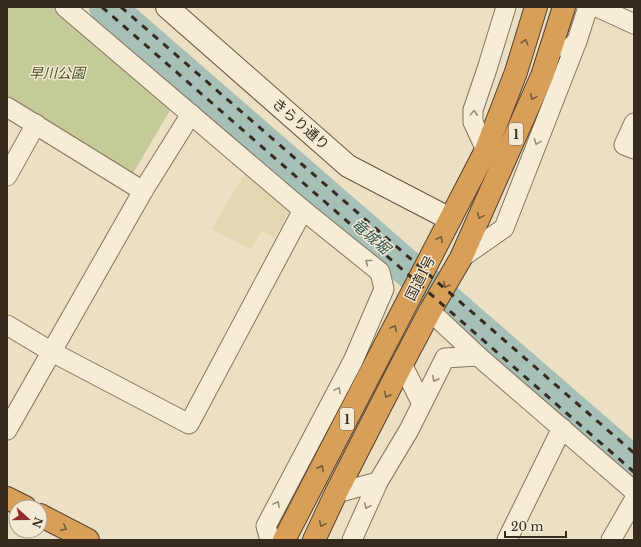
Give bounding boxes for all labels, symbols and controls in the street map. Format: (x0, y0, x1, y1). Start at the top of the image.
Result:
one-way arrow (520, 38, 529, 45)
park label: 早川公園 (29, 64, 87, 82)
one-way arrow (529, 93, 537, 100)
street label: きらり通り (269, 94, 333, 154)
one-way arrow (469, 110, 478, 117)
road number: 1 (509, 123, 523, 145)
one-way arrow (534, 139, 542, 146)
one-way arrow (477, 211, 485, 219)
water label: 竜城堀 (348, 214, 396, 259)
one-way arrow (435, 235, 443, 243)
street label: 国道1号 (401, 252, 439, 304)
one-way arrow (365, 260, 372, 267)
one-way arrow (443, 281, 450, 288)
one-way arrow (390, 325, 397, 332)
one-way arrow (432, 375, 440, 382)
one-way arrow (333, 386, 341, 394)
one-way arrow (384, 391, 391, 399)
road number: 1 (340, 408, 354, 430)
one-way arrow (317, 465, 324, 472)
north arrow (8, 499, 48, 539)
one-way arrow (272, 501, 280, 509)
one-way arrow (364, 502, 372, 509)
scale bar (505, 513, 566, 539)
text: N (29, 515, 46, 531)
text: 20 m (511, 519, 543, 534)
one-way arrow (319, 520, 327, 527)
one-way arrow (60, 523, 67, 530)

